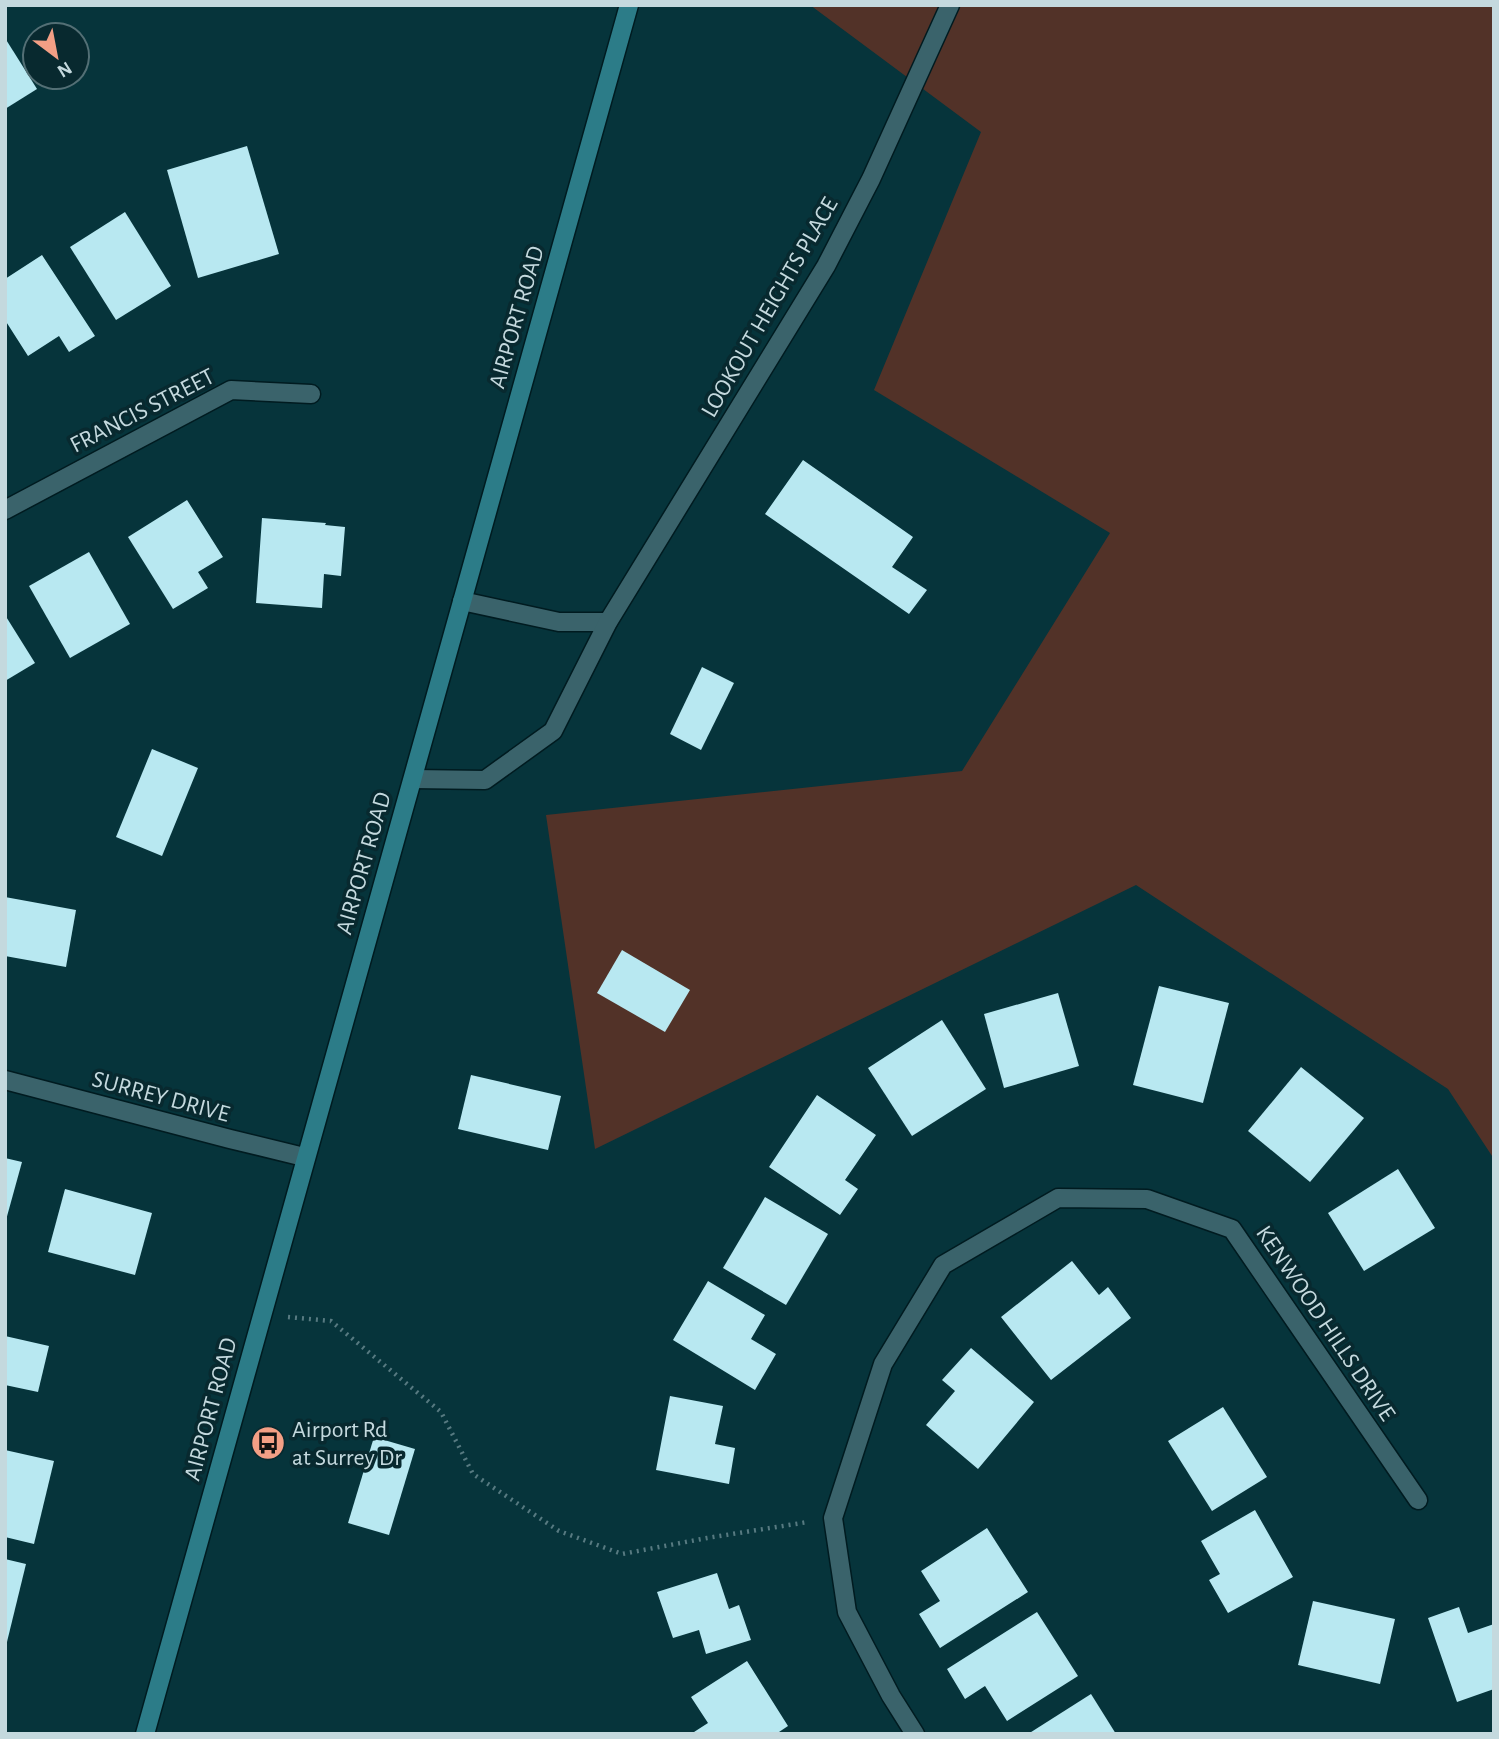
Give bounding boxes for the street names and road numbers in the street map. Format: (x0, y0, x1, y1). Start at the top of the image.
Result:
street label: LOOKOUT HEIGHTS PLACE (697, 193, 843, 422)
street label: AIRPORT ROAD (485, 243, 549, 391)
street label: FRANCIS STREET (66, 364, 219, 458)
street label: AIRPORT ROAD (332, 789, 396, 937)
street label: SURREY DRIVE (89, 1067, 232, 1127)
street label: KENWOOD HILLS DRIVE (1251, 1222, 1400, 1426)
street label: AIRPORT ROAD (180, 1335, 242, 1483)

